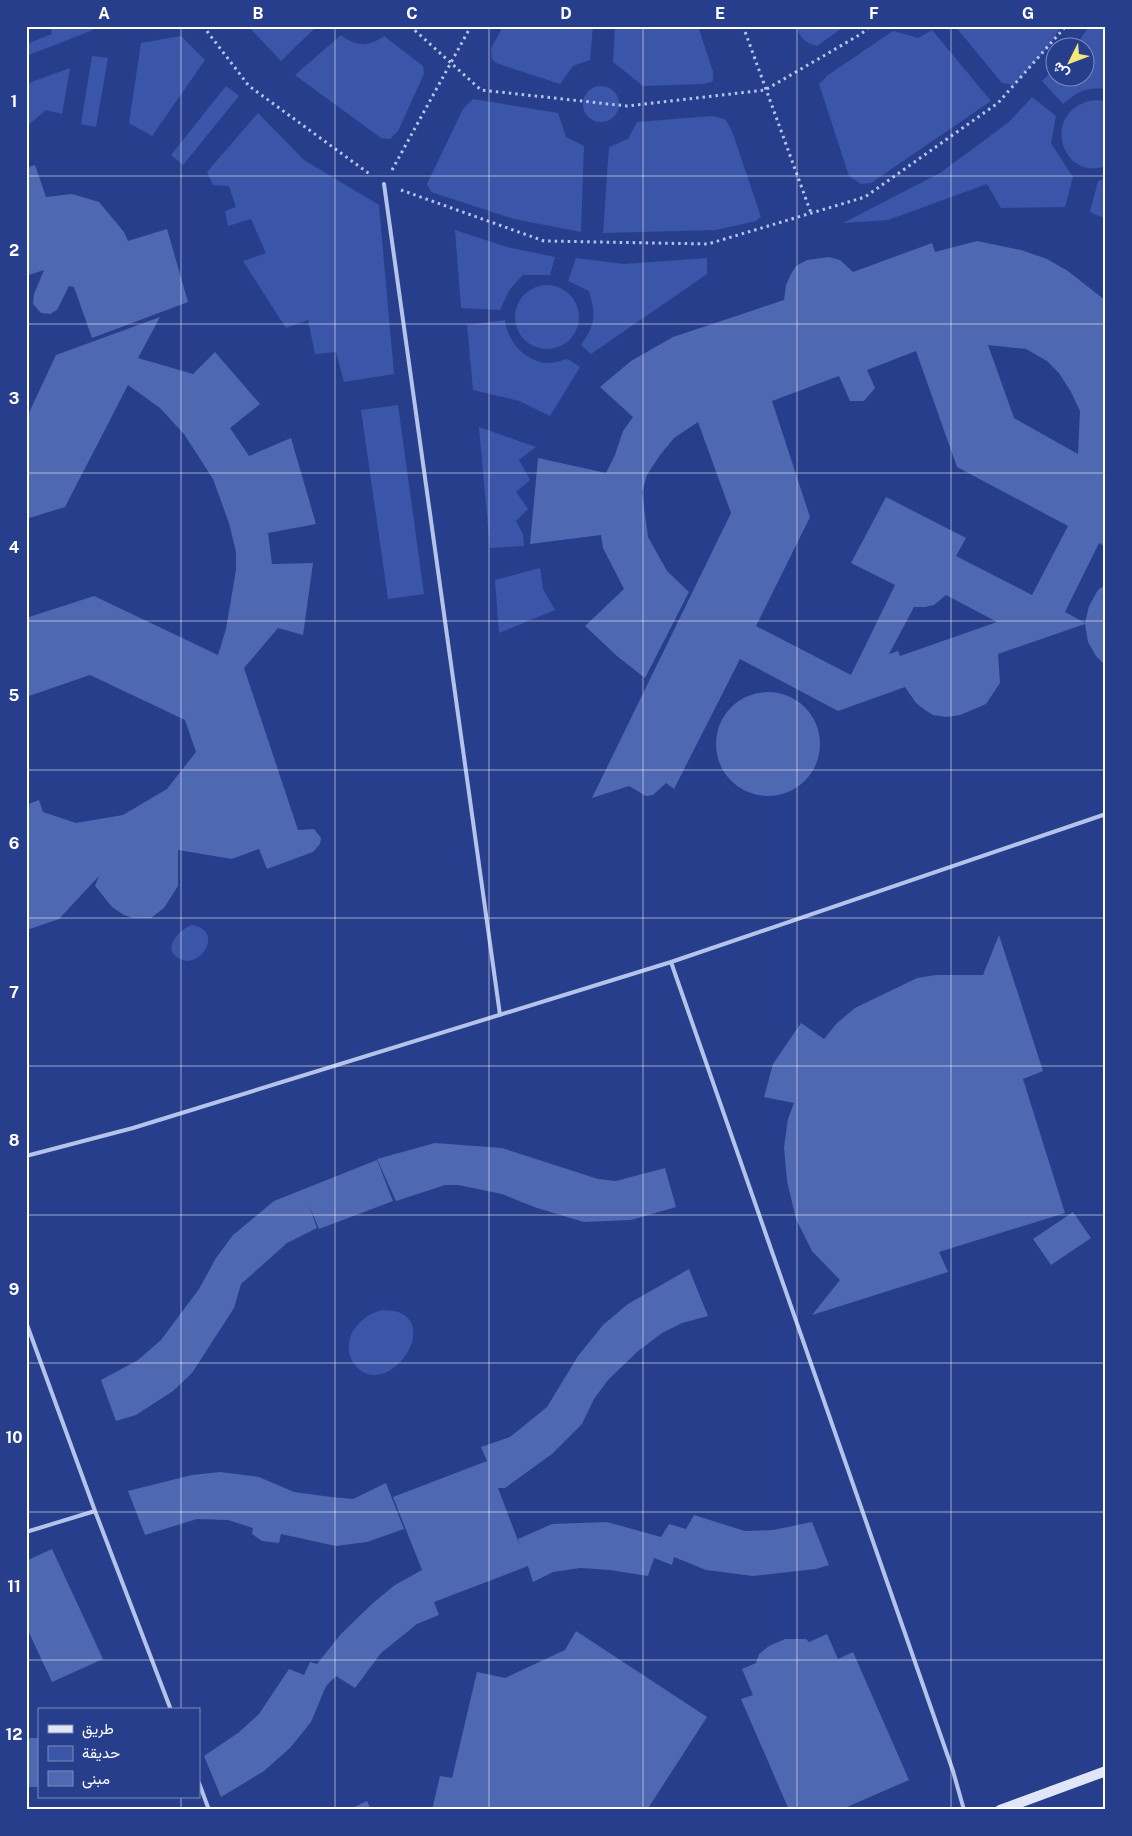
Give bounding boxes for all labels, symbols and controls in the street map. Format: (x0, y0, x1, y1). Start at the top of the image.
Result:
text: A (98, 4, 110, 23)
text: B (253, 4, 264, 23)
text: C (406, 4, 418, 23)
text: D (560, 4, 572, 23)
text: E (715, 4, 725, 23)
text: F (869, 4, 879, 23)
text: G (1022, 4, 1034, 23)
north arrow (1044, 38, 1094, 88)
text: ش (1049, 58, 1073, 82)
text: 1 (11, 92, 17, 111)
text: 2 (9, 241, 19, 260)
text: 3 (9, 389, 19, 408)
text: 4 (9, 538, 20, 557)
text: 5 (9, 686, 20, 705)
text: 6 (9, 834, 19, 853)
text: 7 (9, 983, 19, 1002)
text: 8 (9, 1131, 20, 1150)
text: 9 (9, 1280, 19, 1299)
text: 10 (5, 1428, 23, 1447)
text: 11 (7, 1577, 21, 1596)
legend (38, 1708, 200, 1798)
text: طريق (82, 1720, 114, 1739)
text: 12 (5, 1725, 23, 1744)
text: حديقة (82, 1744, 120, 1762)
text: مبنى (82, 1770, 110, 1789)

